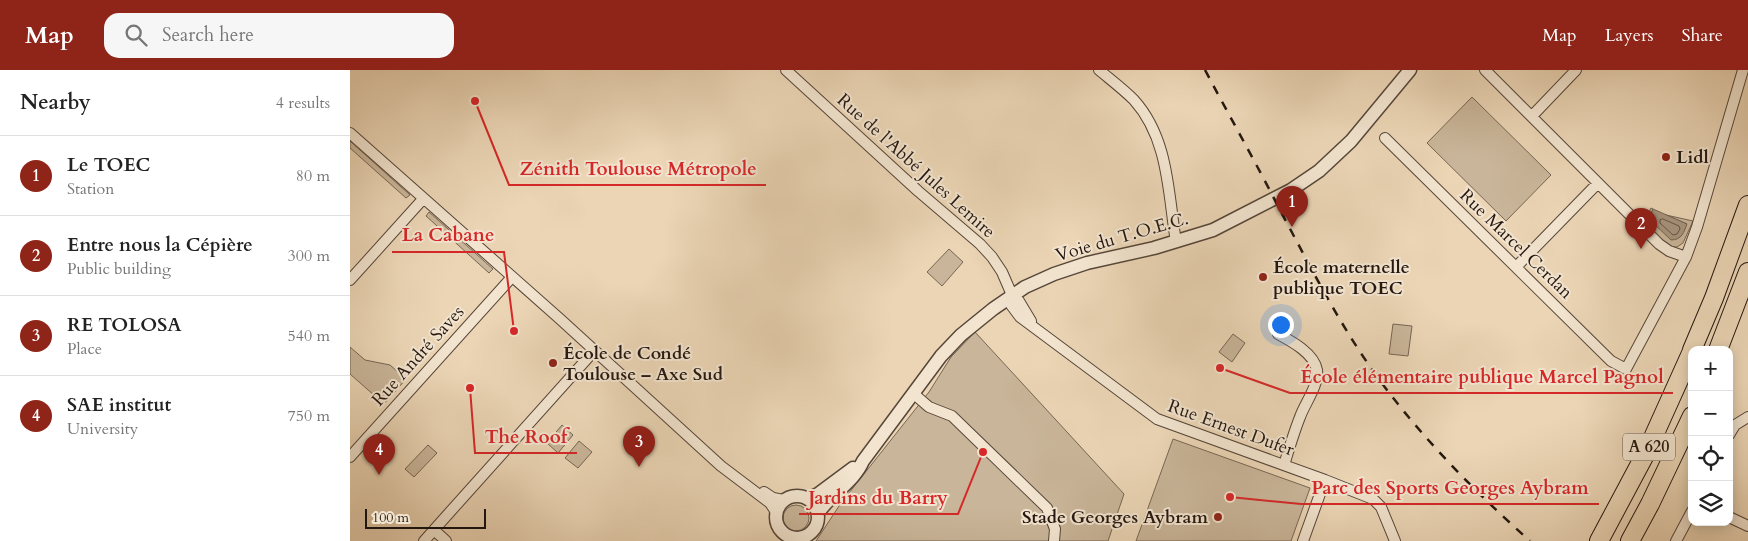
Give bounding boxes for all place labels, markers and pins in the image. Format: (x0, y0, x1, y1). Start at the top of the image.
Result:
place label: Lidl (1676, 145, 1709, 170)
callout: Zénith Toulouse Métropole (509, 151, 766, 185)
marker: Lidl (1660, 151, 1672, 163)
pin: 1 (1276, 186, 1308, 227)
pin: 2 (1625, 208, 1657, 249)
callout: La Cabane (392, 218, 504, 252)
place label: École maternelle publique TOEC (1273, 255, 1410, 301)
marker: École maternelle publique TOEC (1257, 271, 1269, 283)
place label: École de Condé Toulouse – Axe Sud (563, 341, 724, 387)
marker: École de Condé Toulouse – Axe Sud (547, 357, 559, 369)
callout: École élémentaire publique Marcel Pagnol (1290, 359, 1673, 393)
callout: The Roof (475, 419, 577, 453)
pin: 3 (623, 426, 655, 467)
pin: 4 (363, 434, 395, 475)
callout: Parc des Sports Georges Aybram (1301, 470, 1599, 504)
callout: Jardins du Barry (799, 480, 958, 514)
place label: Stade Georges Aybram (1022, 505, 1208, 530)
marker: Stade Georges Aybram (1212, 511, 1224, 523)

